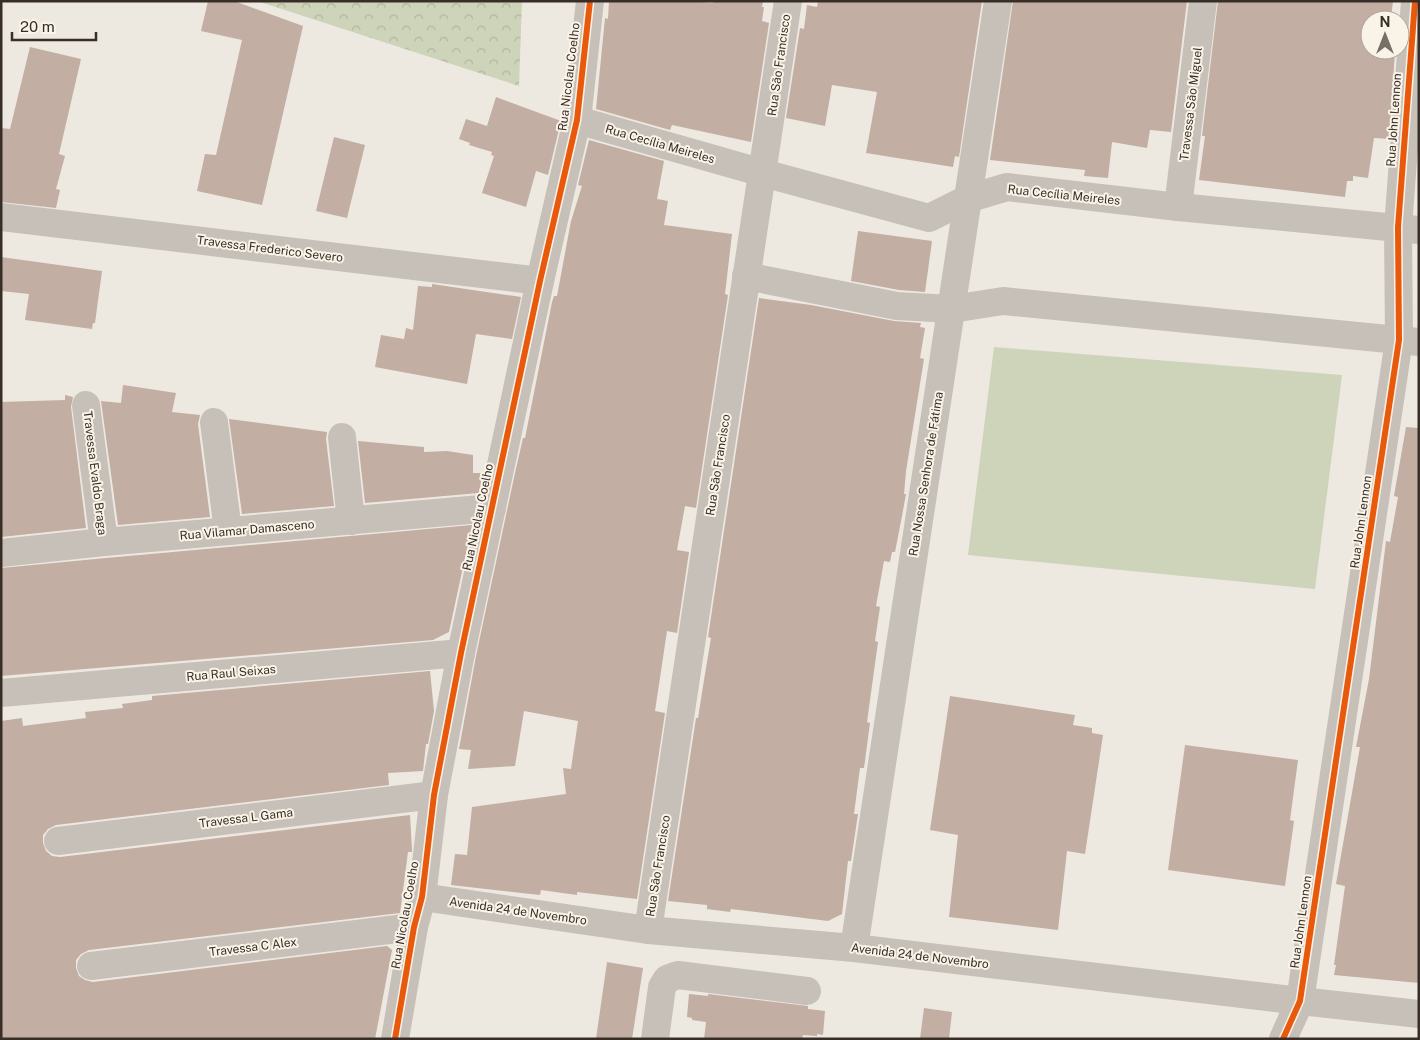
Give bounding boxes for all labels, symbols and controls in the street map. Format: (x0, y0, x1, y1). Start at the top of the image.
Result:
scale bar (12, 10, 96, 42)
north arrow (1360, 10, 1410, 60)
street label: Rua São Francisco (765, 13, 793, 117)
text: N (1380, 14, 1390, 30)
text: 20 m (20, 18, 55, 35)
street label: Rua Nicolau Coelho (555, 22, 583, 132)
street label: Travessa São Miguel (1177, 46, 1205, 162)
street label: Rua John Lennon (1384, 73, 1404, 167)
street label: Rua Cecília Meireles (604, 122, 716, 166)
street label: Rua Cecília Meireles (1007, 182, 1121, 208)
street label: Travessa Frederico Severo (196, 233, 344, 265)
street label: Rua Nossa Senhora de Fátima (906, 391, 946, 557)
street label: Travessa Evaldo Braga (80, 410, 110, 536)
street label: Rua São Francisco (703, 413, 733, 517)
street label: Rua Nicolau Coelho (460, 462, 496, 572)
street label: Rua John Lennon (1348, 475, 1374, 569)
street label: Rua Vilamar Damasceno (179, 517, 315, 543)
street label: Rua Raul Seixas (186, 662, 276, 684)
street label: Travessa L Gama (198, 805, 294, 831)
street label: Rua São Francisco (643, 814, 673, 918)
street label: Rua Nicolau Coelho (389, 860, 421, 970)
street label: Rua John Lennon (1288, 875, 1314, 969)
street label: Avenida 24 de Novembro (448, 894, 588, 928)
street label: Travessa C Alex (208, 935, 298, 959)
street label: Avenida 24 de Novembro (850, 941, 990, 971)

